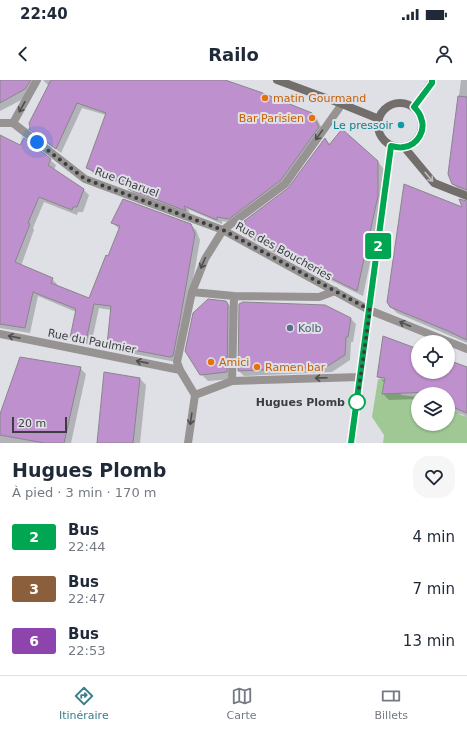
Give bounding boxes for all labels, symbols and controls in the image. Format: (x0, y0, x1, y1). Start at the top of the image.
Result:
text: 22:40 (20, 5, 68, 23)
icon: back (12, 43, 34, 65)
icon: person (433, 43, 455, 65)
text: Railo (208, 44, 259, 65)
place label: matin Gourmand (273, 92, 366, 105)
marker: matin Gourmand (260, 93, 270, 103)
one-way arrow (17, 101, 25, 113)
place label: Bar Parisien (239, 112, 304, 125)
marker: Bar Parisien (307, 113, 317, 123)
place label: Le pressoir (333, 119, 393, 132)
marker: Le pressoir (396, 120, 406, 130)
one-way arrow (315, 130, 323, 141)
your location (27, 132, 47, 152)
street label: Rue Charuel (93, 165, 161, 200)
one-way arrow (425, 172, 434, 182)
street label: Rue des Boucheries (233, 219, 335, 284)
line badge: 2 (365, 233, 391, 259)
text: 2 (373, 238, 383, 254)
one-way arrow (199, 257, 206, 269)
one-way arrow (399, 320, 411, 327)
place label: Kolb (298, 322, 321, 335)
marker: Kolb (285, 323, 295, 333)
street label: Rue du Paulmier (47, 327, 138, 357)
one-way arrow (8, 333, 21, 341)
map controls (411, 335, 455, 431)
button: locate (411, 335, 455, 379)
place label: Amici (219, 356, 249, 369)
marker: Amici (206, 357, 216, 367)
one-way arrow (136, 358, 149, 366)
place label: Ramen bar (265, 361, 326, 374)
marker: Ramen bar (252, 362, 262, 372)
one-way arrow (315, 374, 328, 382)
button: layers (411, 387, 455, 431)
marker: Hugues Plomb (348, 393, 366, 411)
place label: Hugues Plomb (256, 396, 345, 409)
one-way arrow (187, 412, 195, 425)
scale bar (12, 415, 67, 434)
text: 20 m (18, 417, 46, 430)
button: heart (413, 456, 455, 498)
text: Hugues Plomb (12, 459, 166, 481)
text: À pied · 3 min · 170 m (12, 485, 156, 500)
text: Bus (68, 521, 99, 539)
text: 4 min (412, 528, 455, 546)
text: 2 (29, 529, 39, 545)
text: 22:44 (68, 539, 105, 554)
text: Bus (68, 573, 99, 591)
text: 7 min (412, 580, 455, 598)
text: 3 (29, 581, 39, 597)
text: 22:47 (68, 591, 105, 606)
text: Bus (68, 625, 99, 643)
text: 13 min (403, 632, 455, 650)
text: 6 (29, 633, 39, 649)
text: 22:53 (68, 643, 105, 658)
tab: Itinéraire (59, 685, 109, 722)
tab: Carte (227, 685, 257, 722)
tab: Billets (374, 685, 408, 722)

